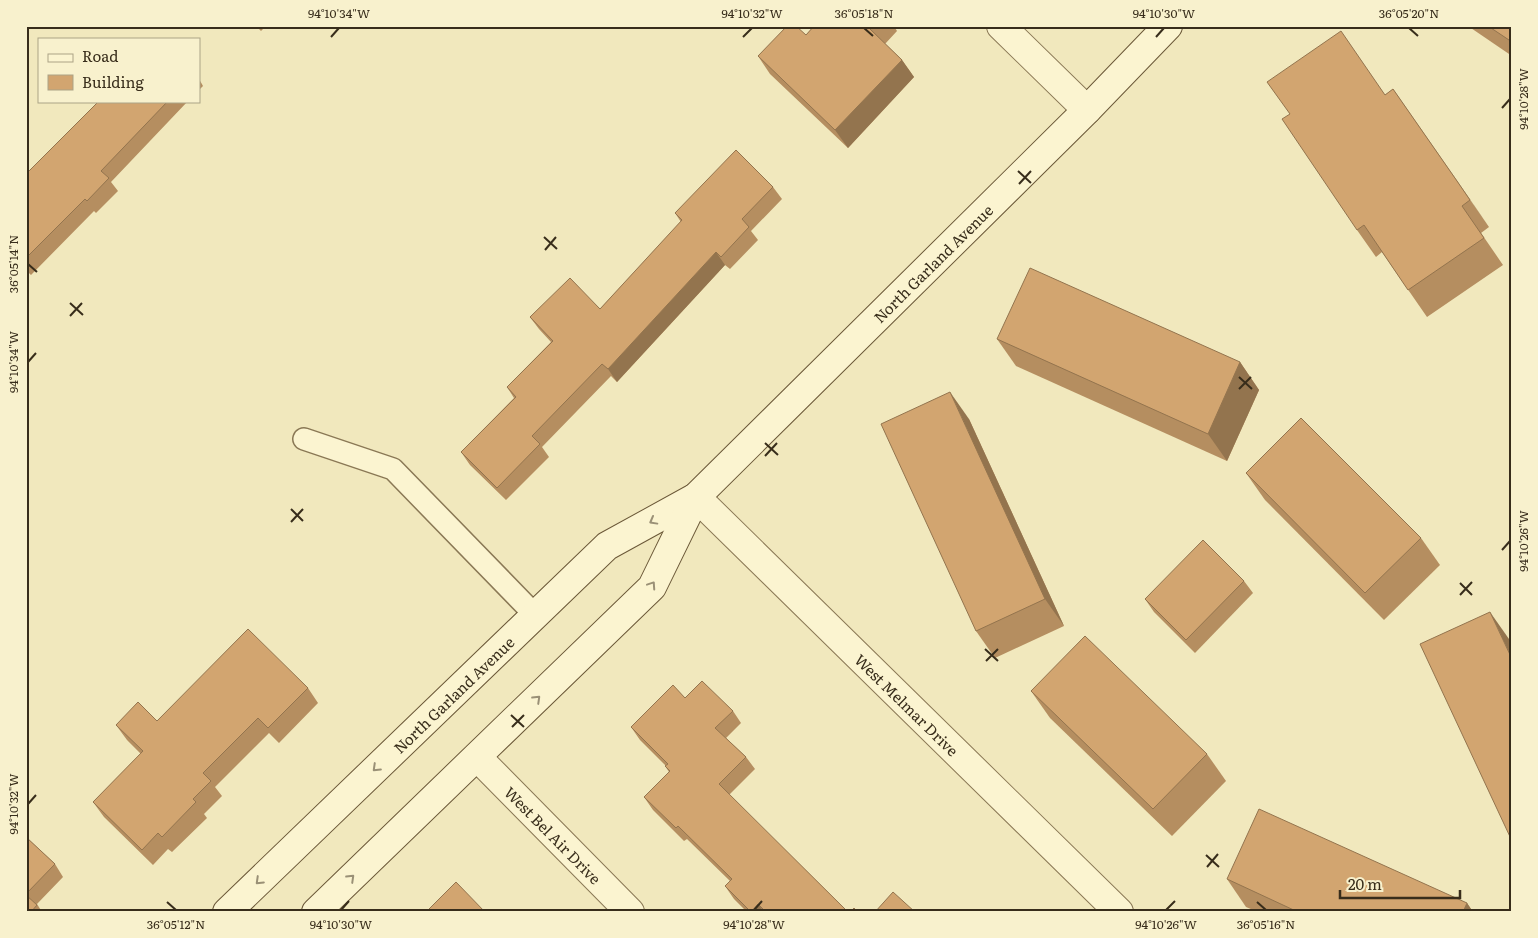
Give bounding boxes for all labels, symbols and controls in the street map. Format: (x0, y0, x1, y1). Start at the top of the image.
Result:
text: 94°10'34"W (308, 4, 370, 22)
text: 94°10'32"W (721, 4, 783, 22)
text: 36°05'18"N (835, 4, 893, 22)
text: 94°10'30"W (1133, 4, 1195, 22)
text: 36°05'20"N (1379, 4, 1439, 22)
legend (38, 38, 200, 102)
text: Road (82, 44, 118, 67)
text: 94°10'28"W (1514, 68, 1532, 130)
text: Building (82, 70, 144, 93)
street label: North Garland Avenue (867, 198, 998, 327)
text: 36°05'14"N (4, 235, 22, 293)
text: 94°10'34"W (4, 331, 22, 393)
text: 94°10'26"W (1514, 510, 1532, 572)
one-way arrow (649, 515, 658, 525)
one-way arrow (646, 581, 655, 591)
street label: North Garland Avenue (387, 630, 519, 758)
street label: West Melmar Drive (850, 648, 965, 761)
one-way arrow (531, 696, 540, 705)
one-way arrow (373, 762, 382, 771)
text: 94°10'32"W (4, 773, 22, 835)
street label: West Bel Air Drive (500, 780, 607, 889)
scale bar (1340, 868, 1460, 900)
text: 20 m (1348, 872, 1382, 895)
one-way arrow (256, 875, 265, 884)
one-way arrow (345, 875, 354, 884)
text: 36°05'12"N (147, 915, 205, 933)
text: 94°10'30"W (310, 915, 372, 933)
text: 94°10'28"W (723, 915, 785, 933)
text: 94°10'26"W (1135, 915, 1197, 933)
text: 36°05'16"N (1237, 915, 1295, 933)

